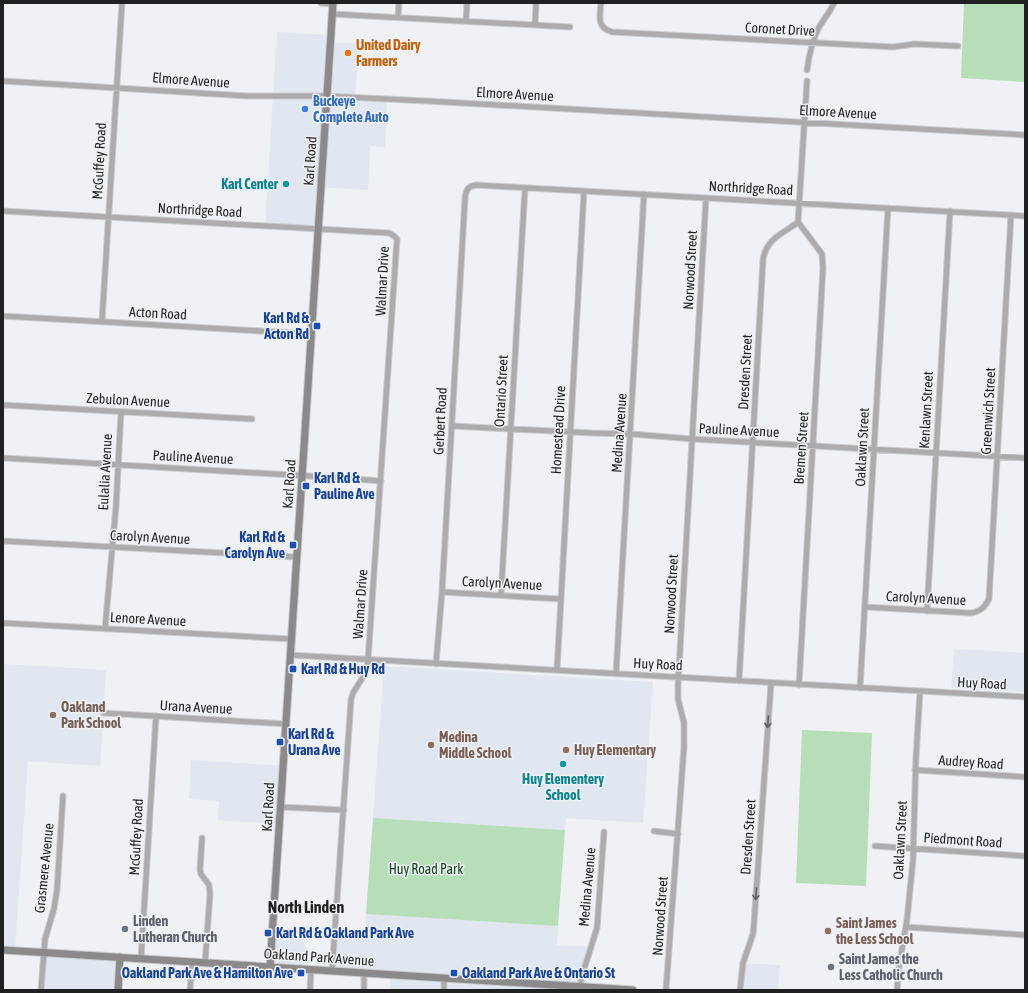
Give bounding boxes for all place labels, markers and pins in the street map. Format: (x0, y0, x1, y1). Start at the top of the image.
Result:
place label: United Dairy Farmers (356, 37, 421, 69)
marker: United Dairy Farmers (343, 48, 353, 58)
place label: Buckeye Complete Auto (313, 93, 389, 125)
marker: Buckeye Complete Auto (300, 104, 310, 114)
place label: Karl Center (221, 176, 279, 192)
marker: Karl Center (281, 179, 291, 189)
place label: Karl Rd & Acton Rd (263, 310, 310, 342)
marker: Karl Rd & Acton Rd (312, 321, 322, 331)
place label: Karl Rd & Pauline Ave (314, 470, 375, 502)
marker: Karl Rd & Pauline Ave (301, 481, 311, 491)
place label: Karl Rd & Carolyn Ave (225, 529, 286, 561)
marker: Karl Rd & Carolyn Ave (288, 540, 298, 550)
place label: Karl Rd & Huy Rd (301, 661, 385, 677)
marker: Karl Rd & Huy Rd (288, 664, 298, 674)
place label: Oakland Park School (61, 699, 121, 731)
marker: Oakland Park School (48, 710, 58, 720)
place label: Karl Rd & Urana Ave (288, 726, 341, 758)
place label: Medina Middle School (439, 729, 512, 761)
marker: Karl Rd & Urana Ave (275, 737, 285, 747)
marker: Medina Middle School (426, 740, 436, 750)
place label: Huy Elementary (574, 742, 656, 758)
marker: Huy Elementary (561, 745, 571, 755)
marker: Huy Elementery School (558, 759, 568, 769)
place label: Huy Elementery School (522, 771, 604, 803)
place label: Linden Lutheran Church (133, 913, 218, 945)
place label: Saint James the Less School (835, 915, 914, 947)
marker: Linden Lutheran Church (120, 924, 130, 934)
place label: Karl Rd & Oakland Park Ave (276, 925, 414, 941)
marker: Saint James the Less School (823, 926, 833, 936)
marker: Karl Rd & Oakland Park Ave (263, 928, 273, 938)
place label: Saint James the Less Catholic Church (839, 951, 943, 983)
marker: Saint James the Less Catholic Church (826, 962, 836, 972)
place label: Oakland Park Ave & Hamilton Ave (122, 965, 293, 981)
place label: Oakland Park Ave & Ontario St (462, 965, 615, 981)
marker: Oakland Park Ave & Hamilton Ave (296, 968, 306, 978)
marker: Oakland Park Ave & Ontario St (449, 968, 459, 978)

